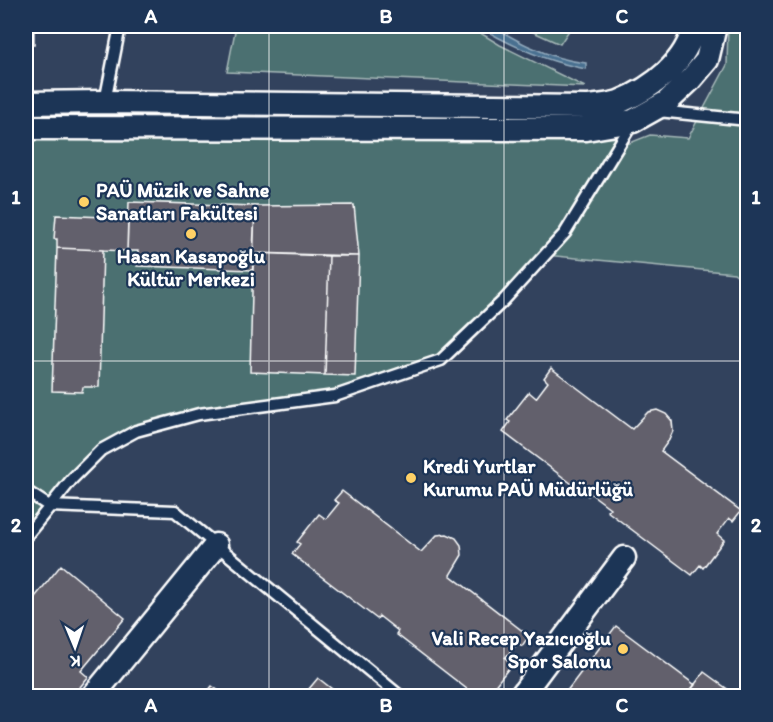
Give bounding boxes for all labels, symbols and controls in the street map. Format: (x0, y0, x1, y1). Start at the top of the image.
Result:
text: A (144, 4, 158, 28)
text: B (380, 4, 393, 28)
text: C (616, 4, 629, 28)
place label: PAÜ Müzik ve Sahne Sanatları Fakültesi (96, 178, 270, 225)
text: 1 (11, 185, 21, 209)
text: 1 (751, 185, 761, 209)
marker: PAÜ Müzik ve Sahne Sanatları Fakültesi (77, 195, 91, 209)
marker: Hasan Kasapoğlu Kültür Merkezi (184, 227, 198, 241)
place label: Hasan Kasapoğlu Kültür Merkezi (117, 244, 266, 291)
place label: Kredi Yurtlar Kurumu PAÜ Müdürlüğü (423, 454, 633, 502)
marker: Kredi Yurtlar Kurumu PAÜ Müdürlüğü (404, 471, 418, 485)
text: 2 (11, 513, 22, 537)
text: 2 (751, 513, 762, 537)
north arrow (45, 617, 105, 677)
place label: Vali Recep Yazıcıoğlu Spor Salonu (431, 626, 611, 674)
marker: Vali Recep Yazıcıoğlu Spor Salonu (616, 642, 630, 656)
text: K (69, 652, 81, 671)
text: A (144, 693, 158, 717)
text: B (380, 693, 393, 717)
text: C (616, 693, 629, 717)

